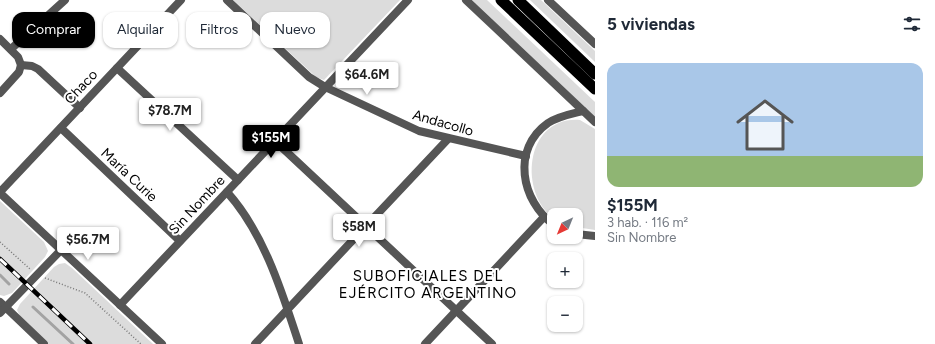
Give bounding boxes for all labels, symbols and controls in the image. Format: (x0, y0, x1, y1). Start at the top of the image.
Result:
chip: Comprar (12, 12, 95, 48)
chip: Alquilar (103, 12, 178, 48)
chip: Filtros (186, 12, 252, 48)
chip: Nuevo (260, 12, 330, 48)
icon: filters (901, 13, 923, 35)
text: 5 viviendas (607, 14, 695, 34)
pin: $64.6M (334, 62, 400, 96)
street label: Chaco (61, 66, 101, 108)
text: $64.6M (345, 67, 389, 82)
icon: home (729, 89, 801, 161)
pin: $78.7M (137, 98, 203, 132)
text: $78.7M (148, 103, 192, 118)
street label: Andacollo (411, 106, 475, 140)
pin: $155M (243, 125, 299, 159)
text: $155M (252, 130, 290, 145)
street label: María Curie (97, 145, 161, 206)
street label: Sin Nombre (165, 172, 229, 238)
text: $155M (607, 195, 658, 215)
north arrow (547, 208, 583, 244)
map controls (547, 208, 583, 332)
pin: $58M (335, 214, 383, 248)
text: 3 hab. · 116 m² (607, 215, 688, 230)
text: $58M (342, 219, 376, 234)
pin: $56.7M (55, 227, 121, 261)
text: Sin Nombre (607, 230, 676, 245)
text: $56.7M (66, 232, 110, 247)
button: + (547, 252, 583, 288)
district label: SUBOFICIALES DEL EJÉRCITO ARGENTINO (339, 267, 517, 302)
button: − (547, 296, 583, 332)

